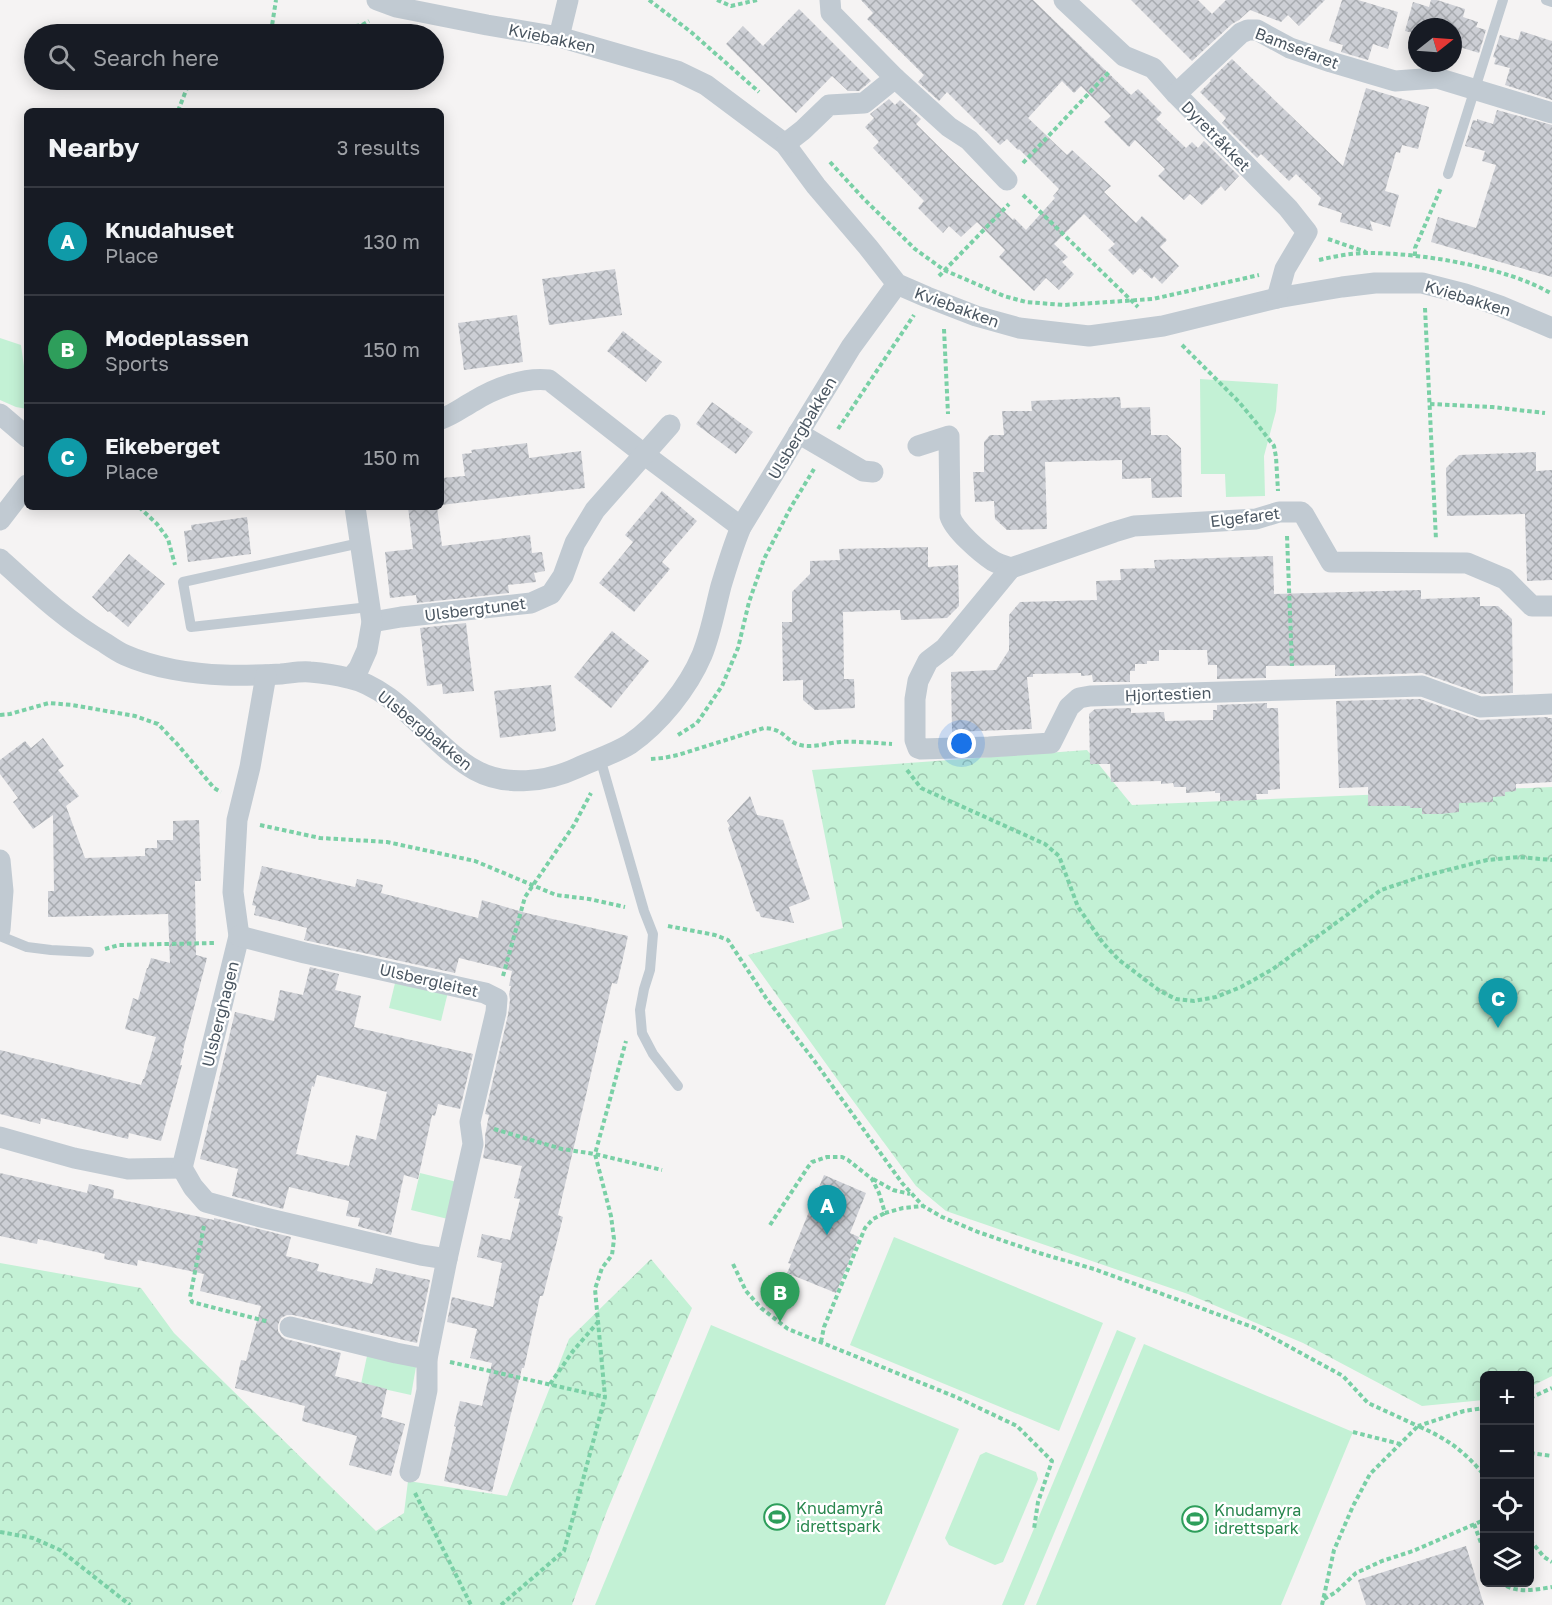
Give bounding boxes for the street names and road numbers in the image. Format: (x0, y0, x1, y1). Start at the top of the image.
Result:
street label: Kviebakken (507, 19, 597, 57)
street label: Bamsefaret (1252, 23, 1342, 73)
street label: Dyretråkket (1177, 97, 1255, 175)
street label: Kviebakken (1423, 275, 1513, 321)
street label: Kviebakken (912, 282, 1002, 332)
street label: Ulsbergbakken (764, 373, 840, 483)
street label: Elgefaret (1209, 503, 1281, 531)
street label: Ulsbergtunet (423, 593, 527, 625)
street label: Hjortestien (1124, 682, 1212, 706)
street label: Ulsbergbakken (374, 686, 476, 774)
street label: Ulsberghagen (197, 959, 243, 1069)
street label: Ulsbergleitet (378, 959, 480, 1001)

